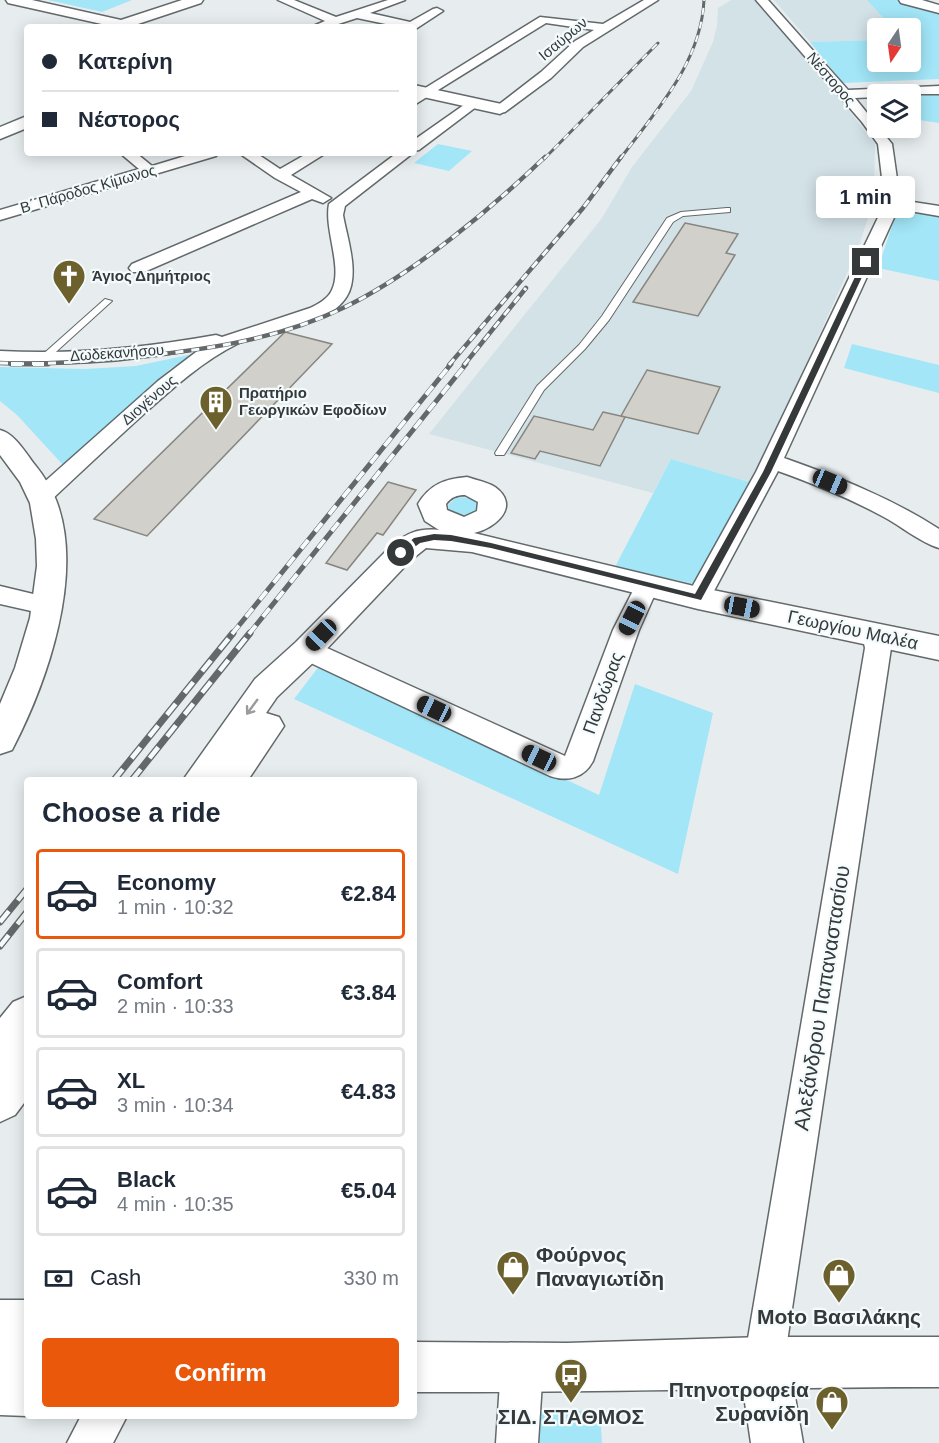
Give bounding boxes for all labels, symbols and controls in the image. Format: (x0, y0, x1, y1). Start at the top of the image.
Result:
street label: Ισαύρων (535, 13, 590, 64)
north arrow (867, 18, 921, 72)
map controls (867, 18, 921, 138)
text: Κατερίνη (78, 49, 173, 74)
street label: Νέστορος (804, 49, 859, 109)
button: layers (867, 84, 921, 138)
text: Νέστορος (78, 107, 180, 132)
street label: Β΄ Πάροδος Κίμωνος (18, 161, 158, 216)
callout: 1 min (816, 175, 916, 217)
text: 1 min (839, 186, 892, 208)
route end (852, 248, 879, 275)
church icon: Άγιος Δημήτριος (51, 258, 87, 305)
place label: Άγιος Δημήτριος (92, 267, 211, 284)
street label: Δωδεκανήσου (69, 341, 165, 364)
street label: Διογένους (118, 371, 180, 428)
building icon: Πρατήριο Γεωργικών Εφοδίων (198, 384, 234, 431)
place label: Πρατήριο Γεωργικών Εφοδίων (239, 384, 387, 418)
car (810, 467, 850, 497)
route start (387, 539, 414, 566)
car (723, 595, 761, 619)
car (616, 598, 648, 638)
street label: Γεωργίου Μαλέα (786, 606, 920, 654)
car (302, 616, 340, 654)
street label: Πανδώρας (579, 649, 627, 737)
car (414, 693, 454, 725)
one-way arrow (246, 699, 259, 715)
car (519, 742, 559, 774)
text: Choose a ride (42, 798, 221, 828)
street label: Αλεξάνδρου Παπαναστασίου (789, 864, 854, 1132)
icon: car (45, 867, 99, 921)
text: Economy (117, 870, 216, 895)
text: €2.84 (341, 881, 396, 906)
text: 1 min · 10:32 (117, 896, 234, 918)
icon: car (45, 966, 99, 1020)
text: Comfort (117, 969, 203, 994)
text: €3.84 (341, 980, 396, 1005)
text: 2 min · 10:33 (117, 995, 234, 1017)
icon: car (45, 1065, 99, 1119)
text: XL (117, 1068, 145, 1093)
text: €4.83 (341, 1079, 396, 1104)
text: 3 min · 10:34 (117, 1094, 234, 1116)
icon: car (45, 1164, 99, 1218)
text: Black (117, 1167, 176, 1192)
text: €5.04 (341, 1178, 396, 1203)
text: 4 min · 10:35 (117, 1193, 234, 1215)
place label: Φούρνος Παναγιωτίδη (536, 1243, 664, 1290)
shop icon: Φούρνος Παναγιωτίδη (495, 1249, 531, 1296)
shop icon: Moto Bασιλάκης (821, 1257, 857, 1304)
icon: cash (42, 1262, 75, 1295)
text: Cash (90, 1265, 141, 1290)
text: 330 m (343, 1267, 399, 1289)
place label: Moto Bασιλάκης (757, 1305, 921, 1329)
button: Confirm (42, 1338, 399, 1407)
bus stop icon: ΣΙΔ. ΣΤΑΘΜΟΣ (553, 1357, 589, 1404)
place label: Πτηνοτροφεία Συρανίδη (669, 1378, 809, 1425)
shop icon: Πτηνοτροφεία Συρανίδη (814, 1384, 850, 1431)
place label: ΣΙΔ. ΣΤΑΘΜΟΣ (498, 1405, 644, 1428)

